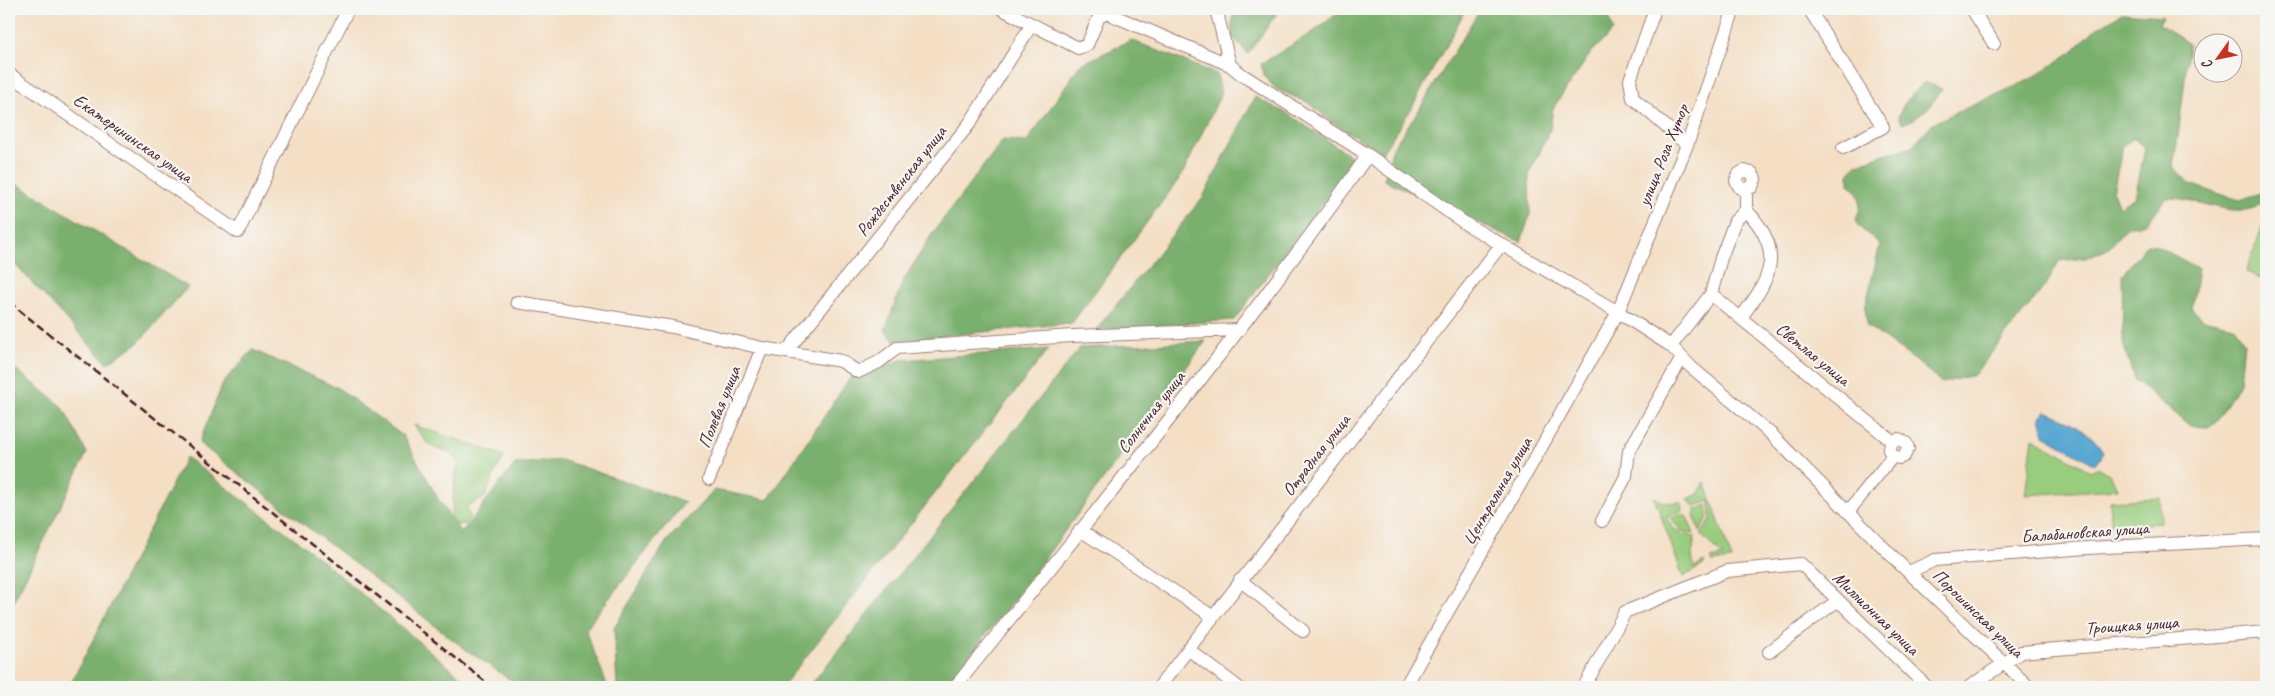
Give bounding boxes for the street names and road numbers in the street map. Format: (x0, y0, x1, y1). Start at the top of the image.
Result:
street label: Екатерининская улица (69, 89, 198, 188)
street label: улица Роза Хутор (1632, 100, 1694, 210)
street label: Рождественская улица (851, 120, 952, 241)
street label: Светлая улица (1772, 318, 1856, 391)
street label: Полевая улица (693, 362, 746, 451)
street label: Солнечная улица (1112, 366, 1191, 457)
street label: Отрадная улица (1277, 408, 1356, 500)
street label: Центральная улица (1457, 432, 1537, 549)
street label: Балабановская улица (2020, 516, 2151, 547)
street label: Порошинская улица (1928, 564, 2029, 663)
street label: Миллионная улица (1828, 566, 1925, 661)
street label: Троицкая улица (2085, 611, 2180, 639)

